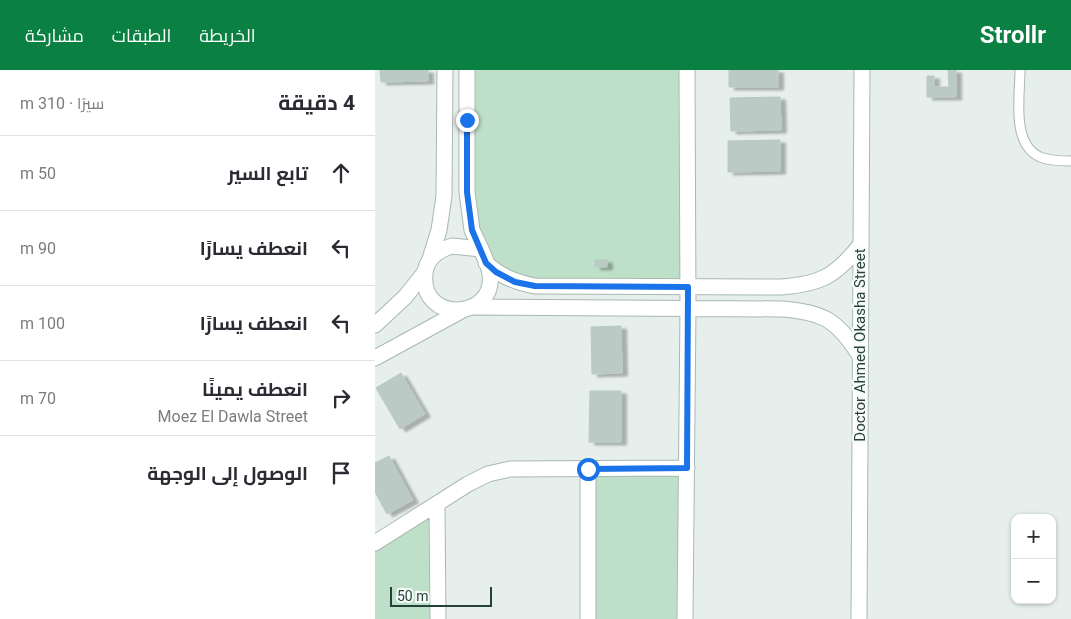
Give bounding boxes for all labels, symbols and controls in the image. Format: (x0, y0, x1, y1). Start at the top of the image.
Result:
text: Strollr (980, 21, 1046, 49)
text: مشاركة (25, 25, 84, 46)
text: الطبقات (112, 25, 171, 46)
text: الخريطة (199, 25, 256, 46)
text: 4 دقيقة (278, 91, 355, 115)
text: سيرًا · 310 m (20, 94, 104, 113)
route end (456, 109, 479, 132)
icon: ahead (327, 159, 355, 187)
text: تابع السير (228, 162, 308, 185)
text: 50 m (20, 164, 56, 183)
icon: left (327, 234, 355, 262)
text: انعطف يسارًا (200, 237, 308, 260)
text: 90 m (20, 239, 56, 258)
street label: Doctor Ahmed Okasha Street (851, 248, 869, 442)
icon: left (327, 309, 355, 337)
text: انعطف يسارًا (200, 312, 308, 335)
text: 100 m (20, 314, 65, 333)
text: انعطف يمينًا (202, 378, 308, 401)
icon: right (327, 384, 355, 412)
text: 70 m (20, 389, 56, 408)
text: Moez El Dawla Street (158, 407, 308, 426)
route start (577, 458, 600, 481)
icon: arrive (327, 459, 355, 487)
text: الوصول إلى الوجهة (147, 462, 308, 485)
map controls (1011, 514, 1056, 604)
button: + (1011, 514, 1056, 559)
button: − (1011, 559, 1056, 604)
scale bar (390, 584, 493, 607)
text: 50 m (397, 588, 429, 604)

